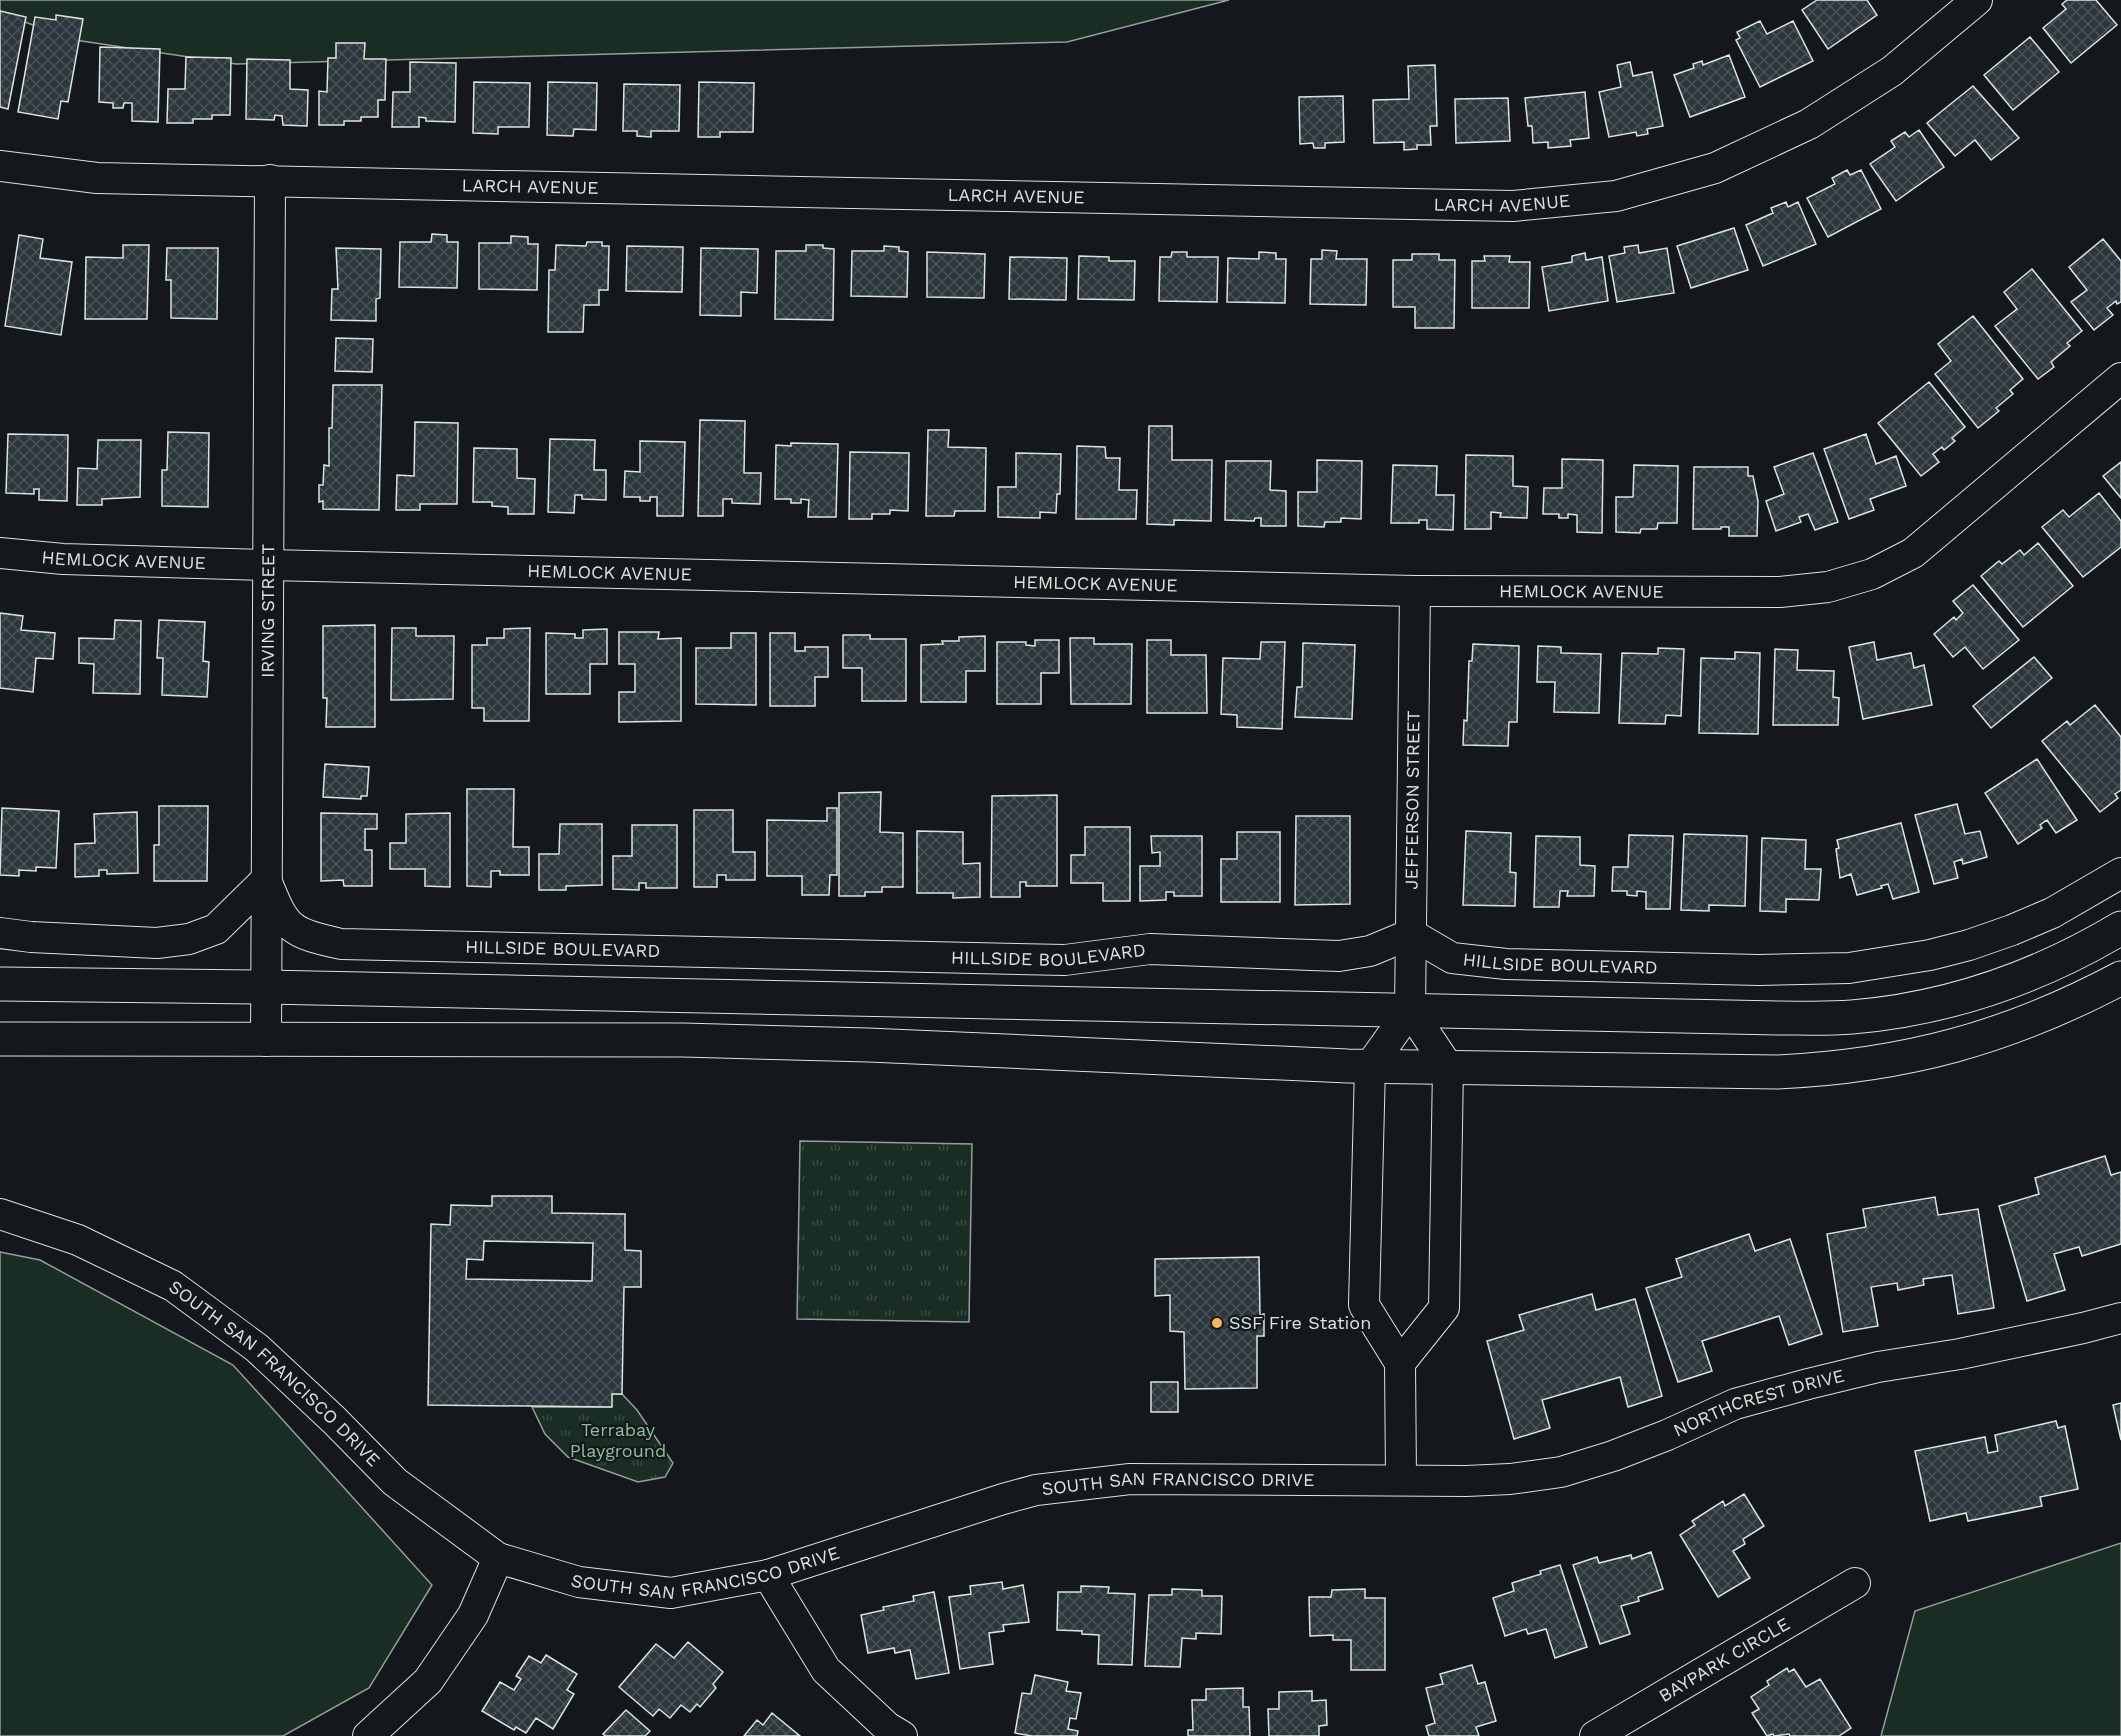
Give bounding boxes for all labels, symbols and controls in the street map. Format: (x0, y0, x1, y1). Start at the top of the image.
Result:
street label: LARCH AVENUE (462, 174, 599, 198)
street label: LARCH AVENUE (947, 184, 1085, 208)
street label: LARCH AVENUE (1433, 189, 1571, 216)
street label: IRVING STREET (257, 544, 278, 678)
street label: HEMLOCK AVENUE (41, 546, 206, 573)
street label: HEMLOCK AVENUE (527, 560, 692, 585)
street label: HEMLOCK AVENUE (1013, 571, 1178, 596)
street label: HEMLOCK AVENUE (1499, 580, 1664, 602)
street label: JEFFERSON STREET (1400, 710, 1424, 890)
street label: HILLSIDE BOULEVARD (465, 936, 661, 961)
street label: HILLSIDE BOULEVARD (951, 939, 1147, 970)
street label: HILLSIDE BOULEVARD (1462, 948, 1658, 978)
street label: SOUTH SAN FRANCISCO DRIVE (165, 1276, 385, 1471)
place label: SSF Fire Station (1229, 1312, 1371, 1333)
marker: SSF Fire Station (1210, 1316, 1224, 1330)
street label: NORTHCREST DRIVE (1670, 1365, 1846, 1441)
park label: Terrabay Playground (570, 1419, 666, 1461)
street label: SOUTH SAN FRANCISCO DRIVE (1040, 1468, 1315, 1499)
street label: SOUTH SAN FRANCISCO DRIVE (569, 1542, 842, 1603)
street label: BAYPARK CIRCLE (1655, 1613, 1793, 1706)

